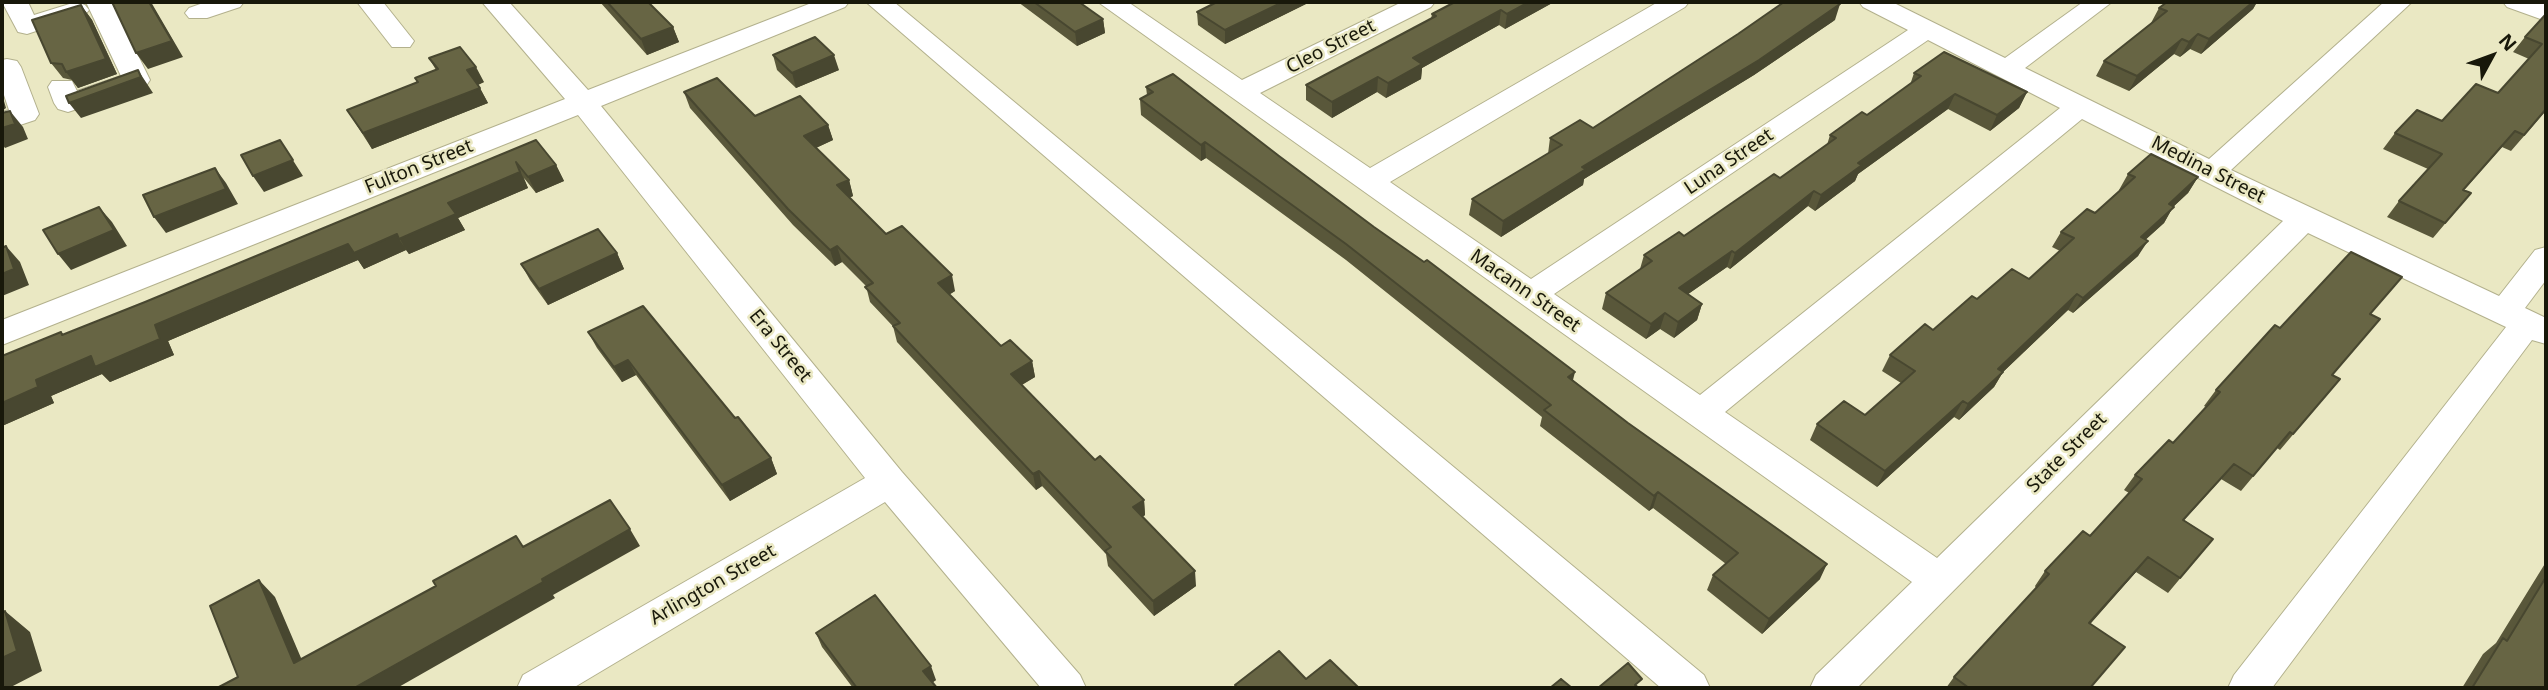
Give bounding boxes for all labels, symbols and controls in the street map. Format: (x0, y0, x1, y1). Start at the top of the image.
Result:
street label: Cleo Street (1283, 15, 1379, 79)
north arrow (2457, 21, 2527, 91)
text: N (2493, 28, 2523, 57)
street label: Luna Street (1680, 124, 1778, 200)
street label: Medina Street (2147, 131, 2269, 209)
street label: Fulton Street (362, 135, 476, 199)
street label: Macann Street (1466, 245, 1584, 337)
street label: Era Street (744, 305, 816, 387)
street label: State Street (2022, 408, 2112, 498)
street label: Arlington Street (646, 540, 780, 630)

